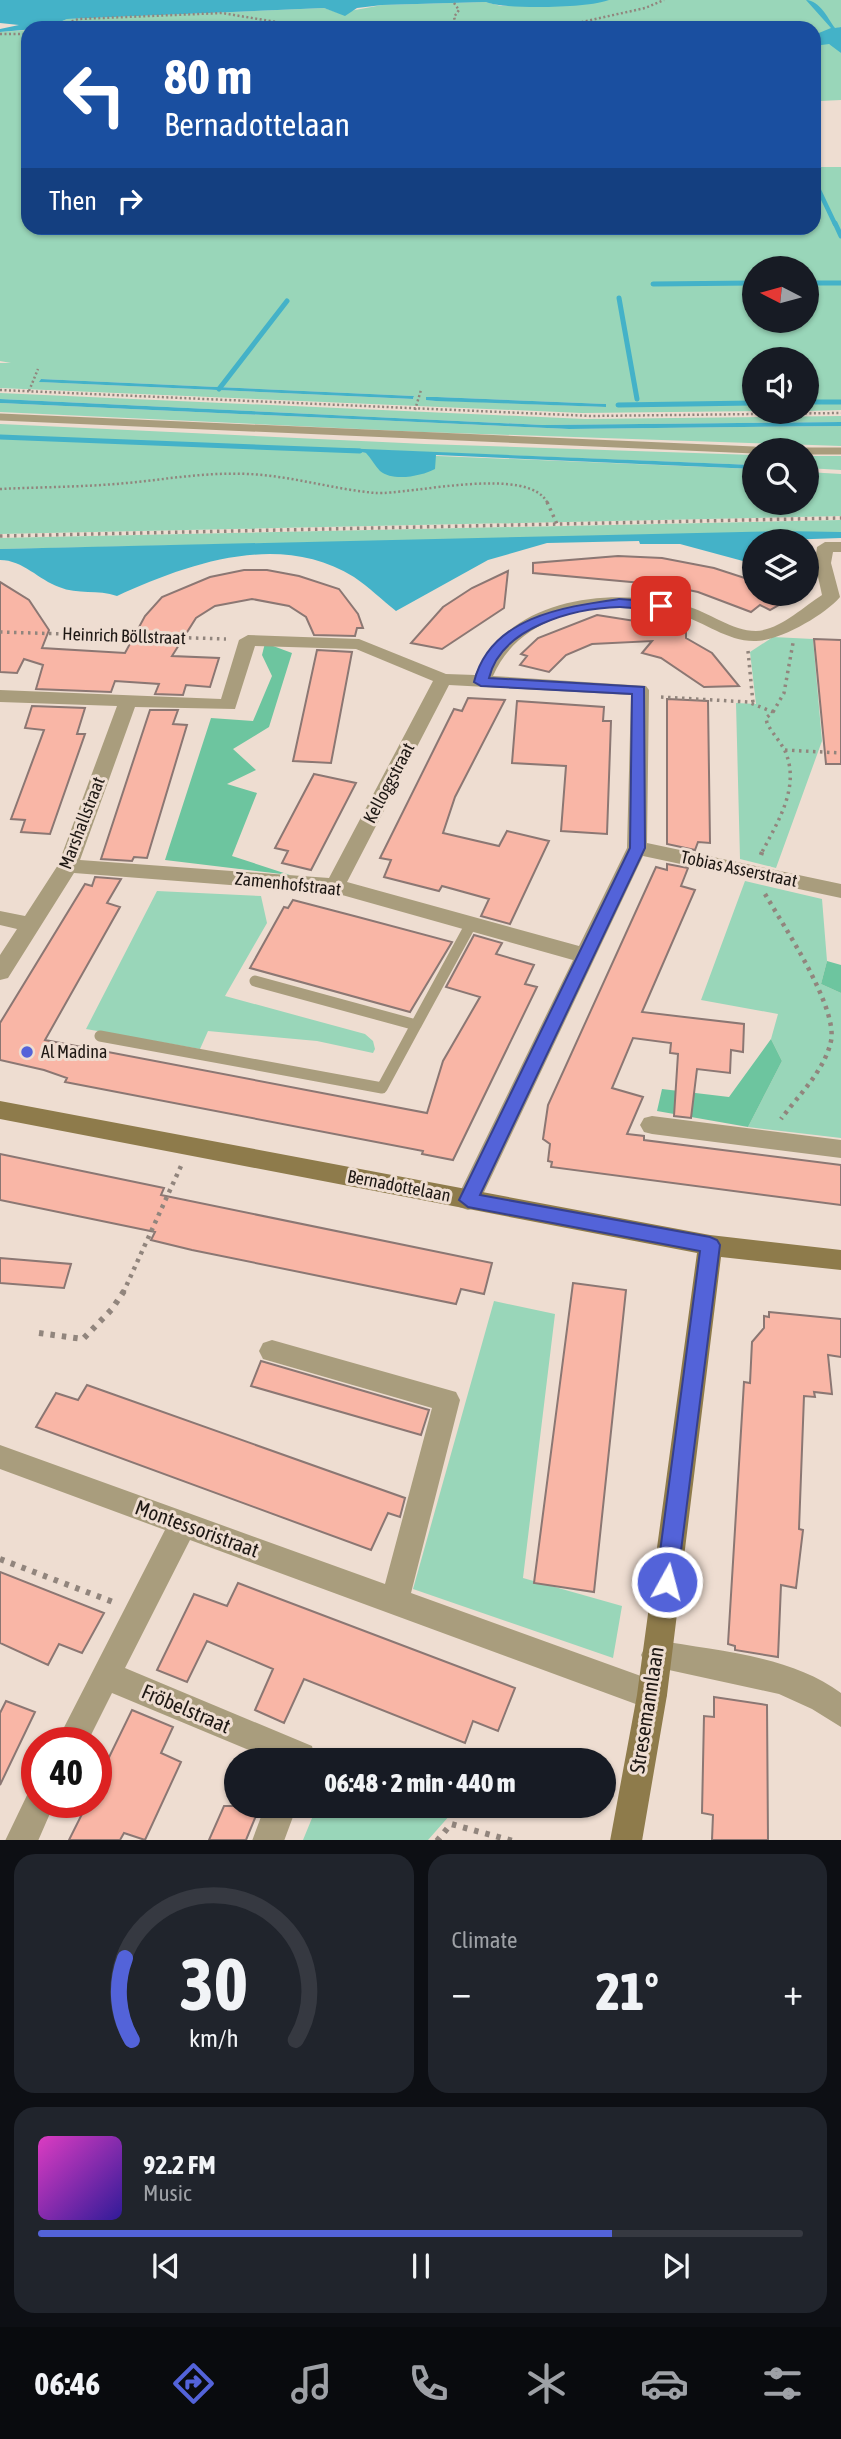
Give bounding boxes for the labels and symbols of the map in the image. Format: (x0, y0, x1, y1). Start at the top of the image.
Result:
north arrow (742, 256, 819, 332)
pin (631, 576, 691, 636)
street label: Heinrich Böllstraat (62, 623, 186, 648)
street label: Kelloggstraat (359, 739, 418, 827)
street label: Marshallstraat (54, 774, 109, 872)
street label: Tobias Asserstraat (679, 846, 799, 891)
street label: Zamenhofstraat (234, 867, 342, 900)
place label: Al Madina (41, 1041, 107, 1062)
marker: Al Madina (19, 1044, 35, 1060)
street label: Bernadottelaan (346, 1165, 452, 1206)
street label: Montessoristraat (132, 1495, 263, 1562)
position arrow (630, 1545, 704, 1619)
street label: Stresemannlaan (624, 1645, 668, 1775)
street label: Fröbelstraat (138, 1679, 234, 1737)
speed limit sign: 40 (21, 1727, 112, 1818)

